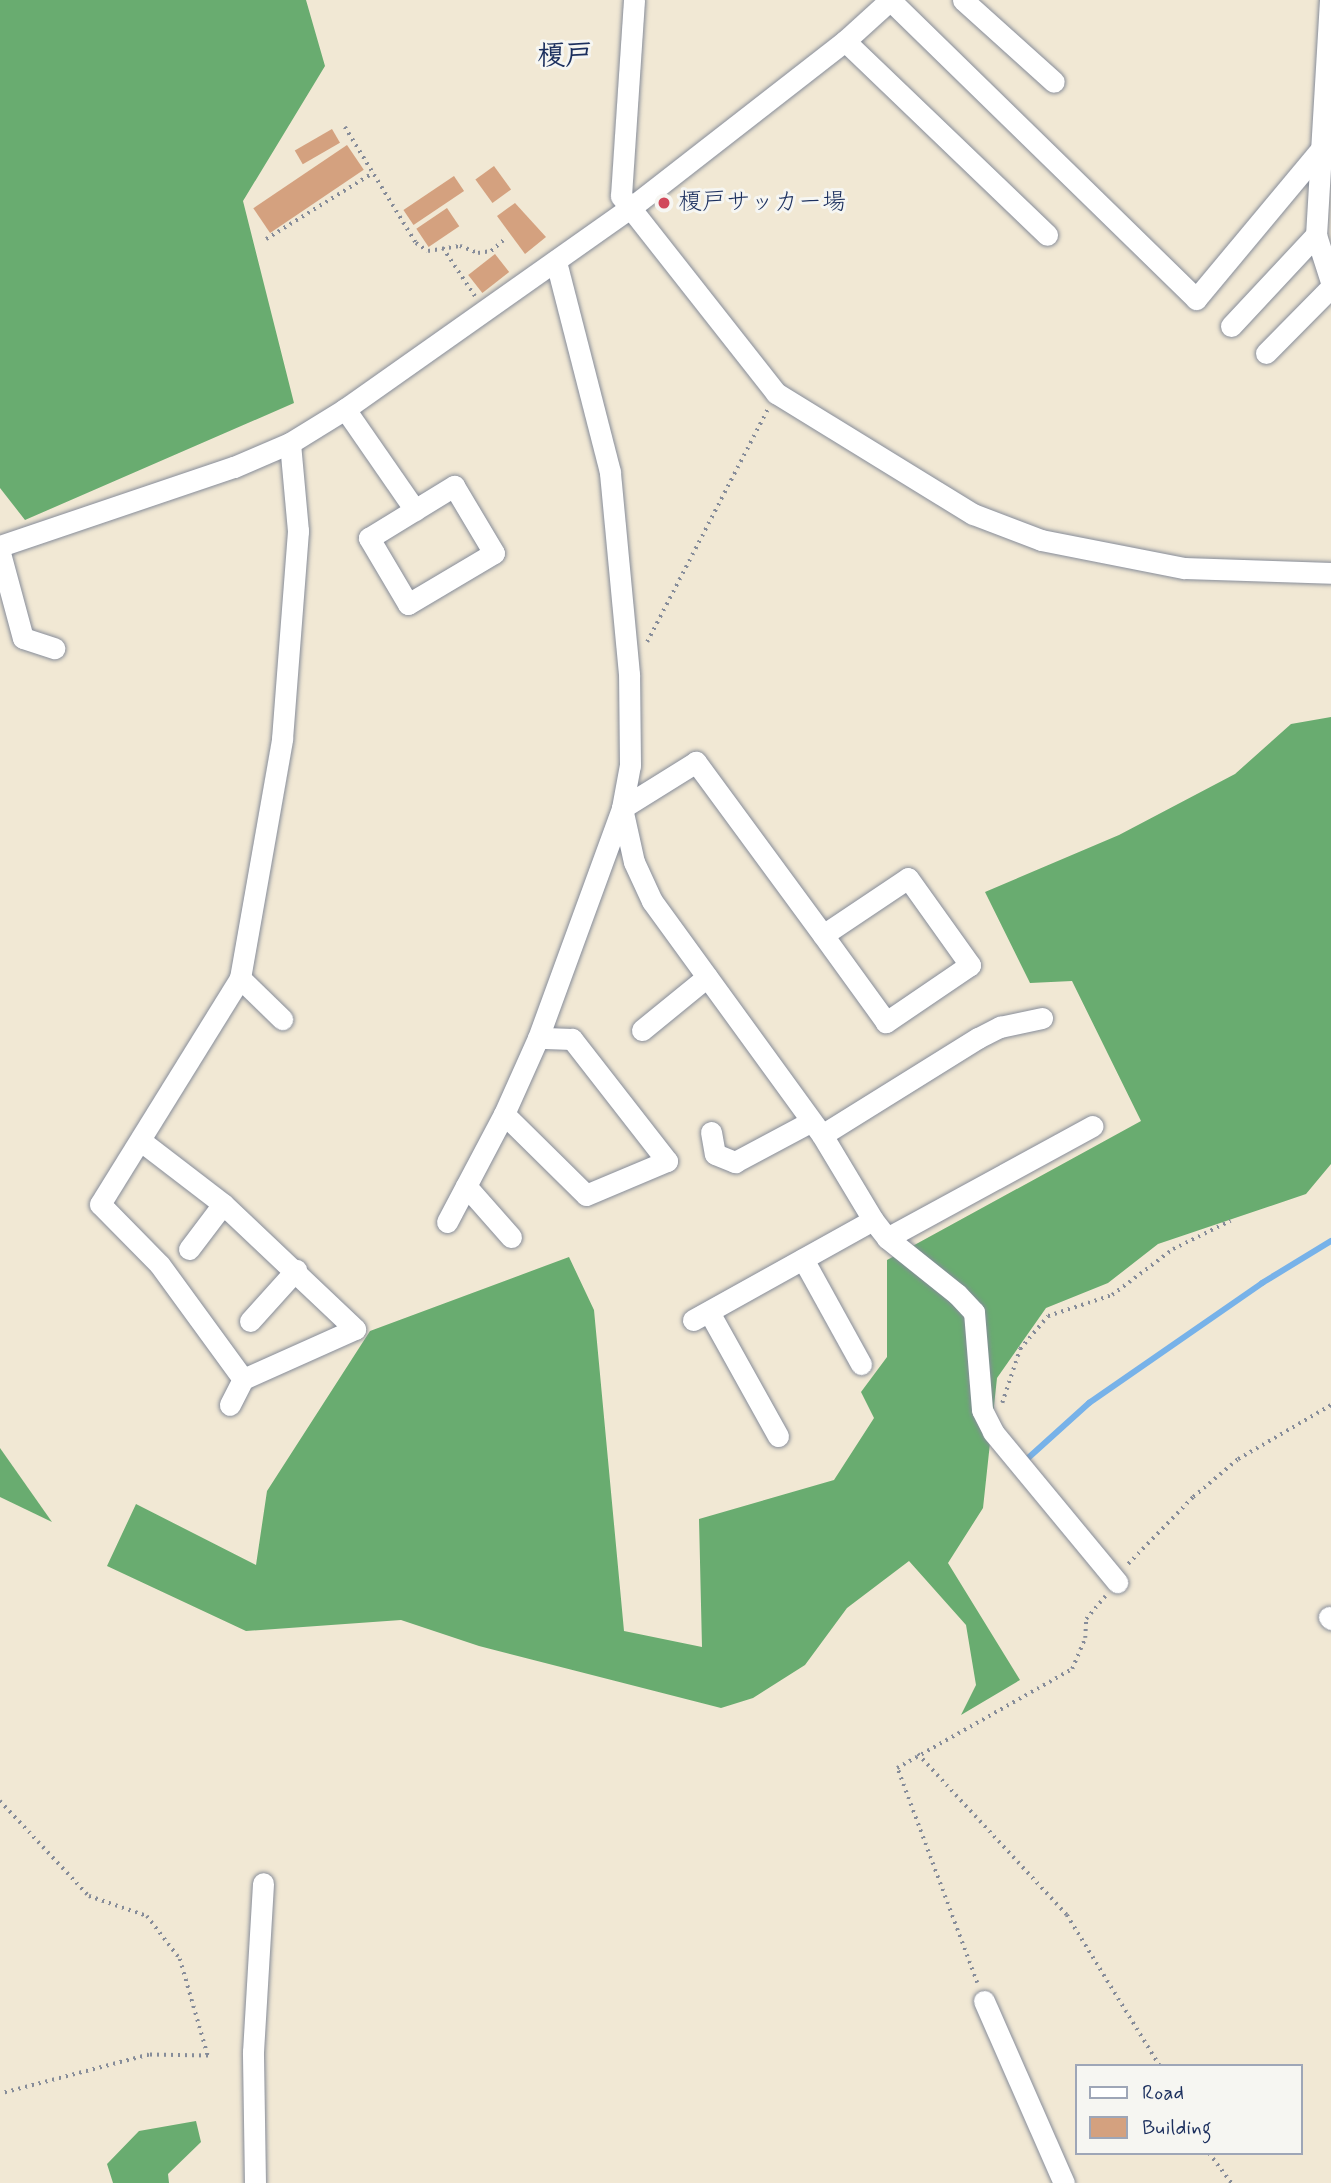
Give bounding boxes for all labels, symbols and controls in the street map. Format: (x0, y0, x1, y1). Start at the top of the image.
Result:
district label: 榎戸 (537, 40, 593, 74)
place label: 榎戸サッカー場 (678, 189, 846, 217)
marker: 榎戸サッカー場 (656, 195, 672, 211)
legend (1076, 2064, 1303, 2155)
text: Road (1142, 2079, 1184, 2107)
text: Building (1142, 2114, 1212, 2142)

